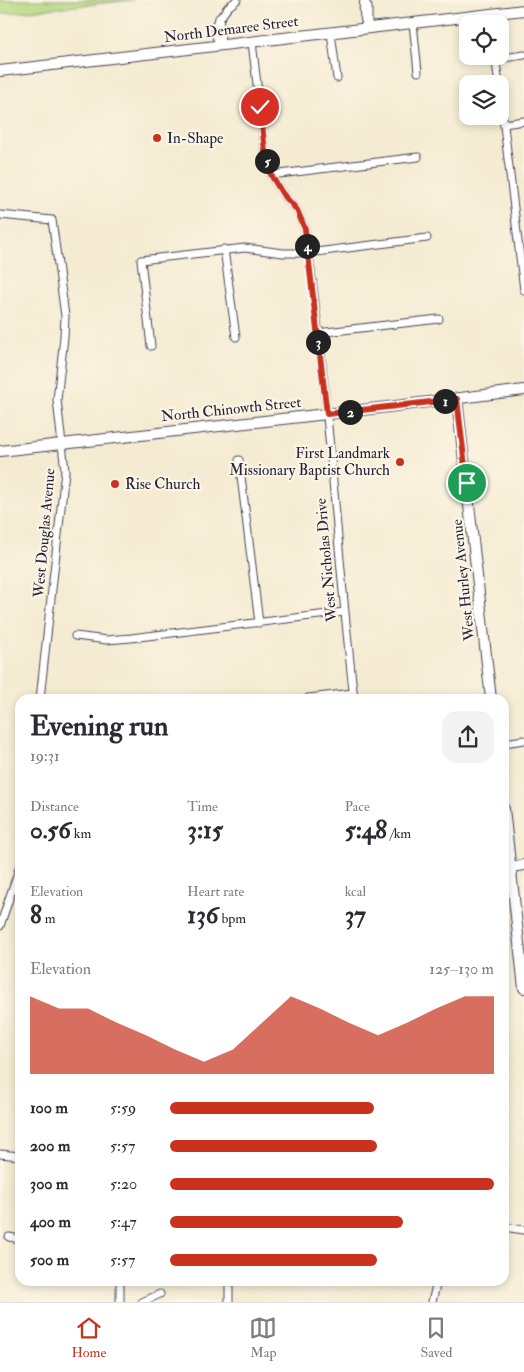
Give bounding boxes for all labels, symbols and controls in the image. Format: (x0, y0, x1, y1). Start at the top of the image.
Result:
street label: North Demaree Street (163, 12, 300, 47)
map controls (459, 15, 509, 125)
button: locate (459, 15, 509, 65)
button: layers (459, 75, 509, 125)
pin (239, 86, 281, 128)
icon: check (246, 93, 274, 121)
place label: In-Shape (167, 129, 223, 149)
marker: In-Shape (151, 132, 163, 144)
pin: 5 (254, 148, 280, 174)
text: 5 (264, 153, 271, 170)
pin: 4 (294, 234, 320, 258)
text: 4 (304, 238, 311, 255)
pin: 3 (306, 330, 330, 354)
text: 3 (316, 334, 321, 351)
pin: 1 (432, 388, 458, 414)
street label: North Chinowth Street (160, 393, 302, 426)
text: 1 (443, 393, 448, 410)
pin: 2 (338, 400, 362, 424)
text: 2 (347, 404, 354, 421)
place label: First Landmark Missionary Baptist Church (229, 444, 390, 481)
marker: First Landmark Missionary Baptist Church (394, 456, 406, 468)
pin (446, 462, 488, 504)
street label: West Douglas Avenue (29, 468, 60, 599)
icon: arrive (453, 469, 481, 497)
place label: Rise Church (125, 475, 200, 494)
marker: Rise Church (109, 478, 121, 490)
street label: West Nicholas Drive (312, 497, 341, 624)
street label: West Hurley Avenue (448, 518, 479, 643)
text: Evening run (30, 709, 168, 744)
button: share (442, 711, 494, 763)
text: 19:31 (30, 746, 60, 766)
text: Distance (30, 798, 79, 815)
text: Time (187, 798, 218, 815)
text: Pace (345, 798, 370, 815)
text: 0.56 (30, 815, 71, 846)
text: 3:15 (187, 815, 223, 846)
text: 5:48 (345, 815, 387, 846)
text: km (71, 825, 91, 842)
text: /km (387, 825, 411, 842)
text: Elevation (30, 883, 83, 900)
text: Heart rate (187, 883, 244, 900)
text: kcal (345, 883, 366, 900)
text: 8 (30, 900, 42, 931)
text: 136 (187, 900, 218, 931)
text: 37 (345, 900, 366, 931)
text: m (42, 910, 56, 927)
text: bpm (218, 910, 246, 927)
text: Elevation (30, 959, 91, 979)
text: 125–130 m (429, 959, 494, 979)
text: 100 m (30, 1098, 68, 1118)
text: 5:59 (110, 1098, 136, 1118)
text: 200 m (30, 1136, 70, 1156)
text: 5:57 (110, 1136, 135, 1156)
text: 300 m (30, 1174, 68, 1194)
text: 5:20 (110, 1174, 137, 1194)
text: 400 m (30, 1212, 71, 1232)
text: 5:47 (110, 1212, 137, 1232)
text: 500 m (30, 1250, 69, 1270)
text: 5:57 (110, 1250, 135, 1270)
tab: Home (72, 1314, 106, 1361)
tab: Map (249, 1314, 277, 1361)
tab: Saved (420, 1314, 452, 1361)

